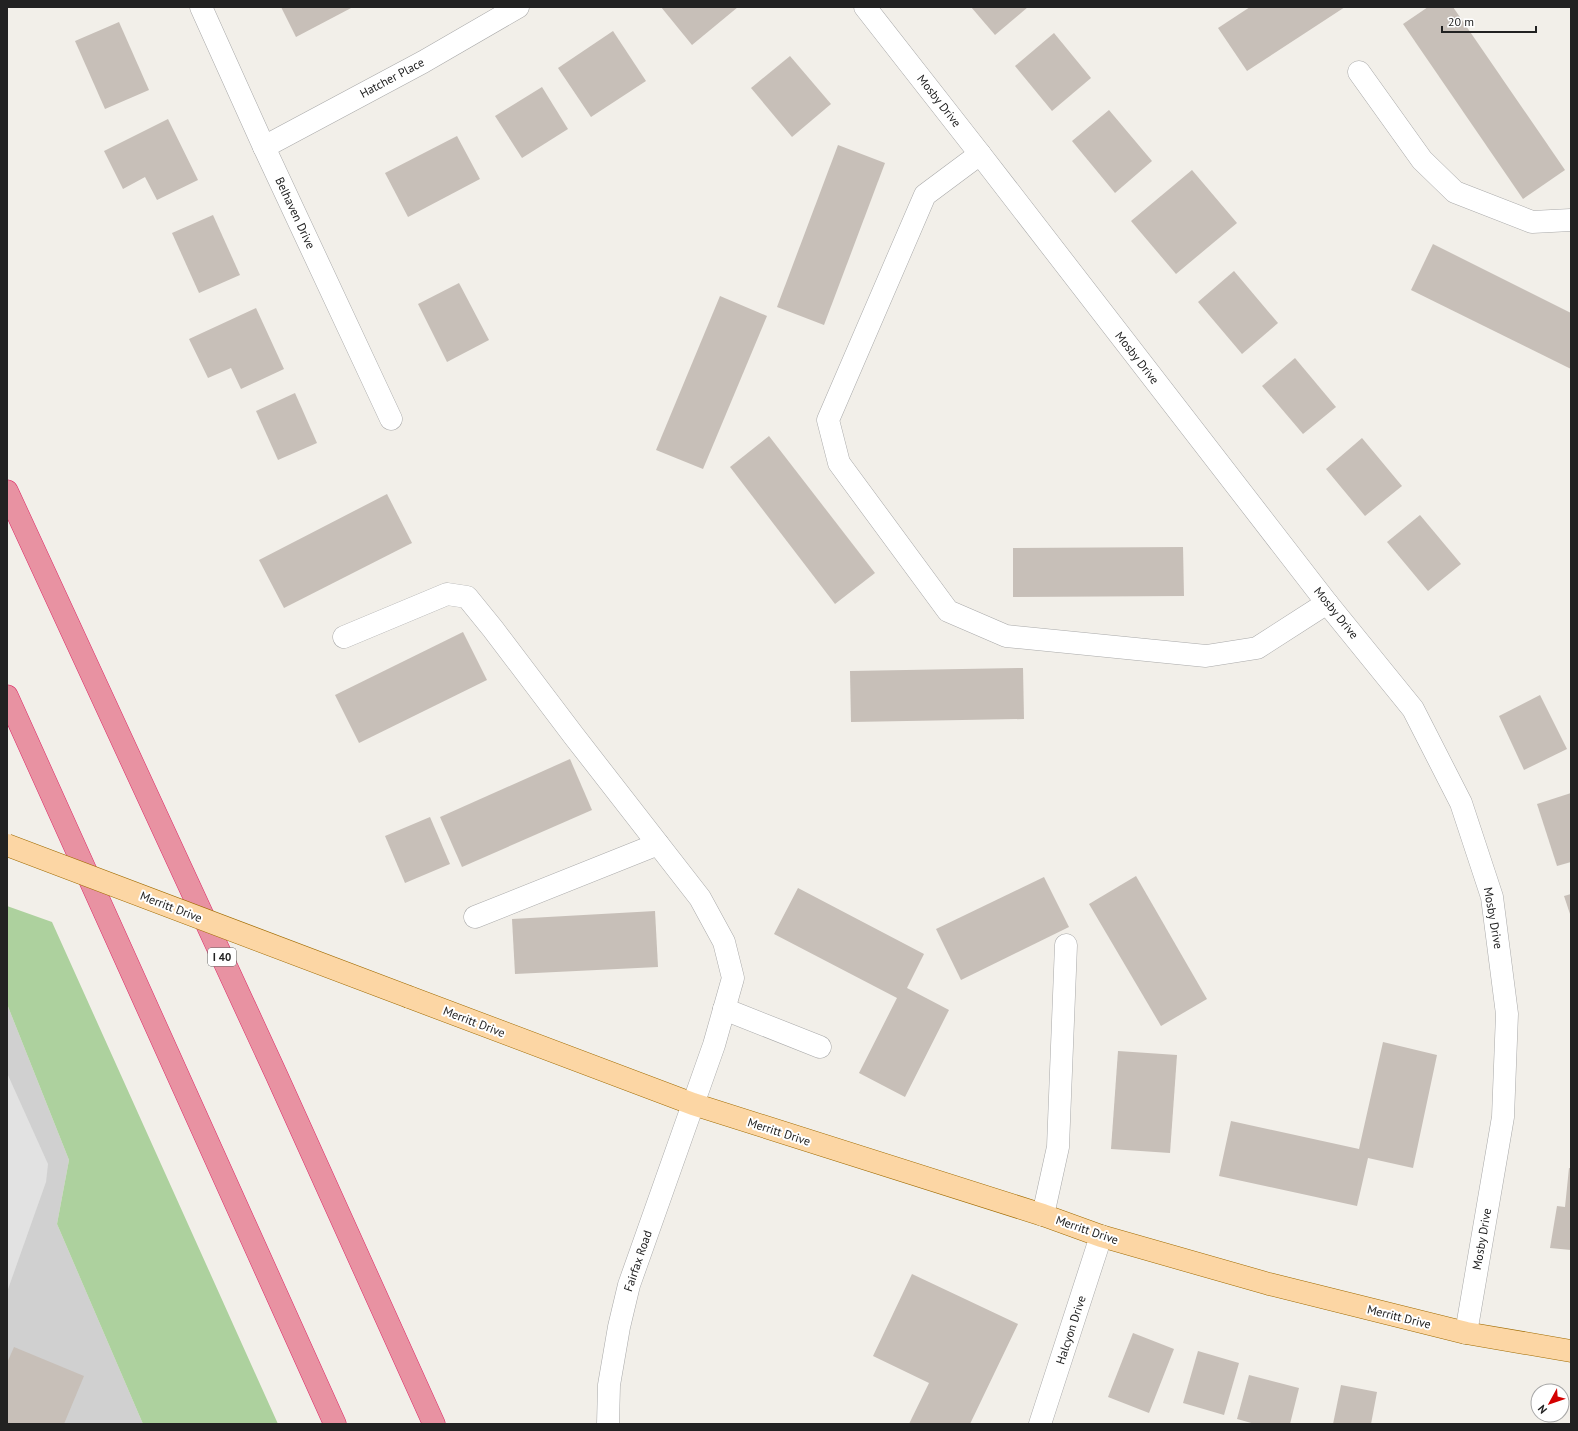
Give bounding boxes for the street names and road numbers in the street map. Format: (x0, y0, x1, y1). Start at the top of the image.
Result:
street label: Hatcher Place (357, 54, 427, 101)
street label: Mosby Drive (914, 71, 965, 130)
street label: Belhaven Drive (272, 174, 319, 251)
street label: Mosby Drive (1112, 328, 1163, 387)
street label: Mosby Drive (1311, 584, 1362, 642)
street label: Mosby Drive (1481, 886, 1506, 950)
street label: Merritt Drive (138, 888, 204, 925)
road number: I 40 (208, 948, 236, 966)
street label: Merritt Drive (441, 1003, 507, 1040)
street label: Merritt Drive (746, 1114, 812, 1149)
street label: Mosby Drive (1469, 1207, 1494, 1271)
street label: Merritt Drive (1054, 1212, 1120, 1247)
street label: Fairfax Road (620, 1228, 655, 1293)
street label: Halcyon Drive (1052, 1294, 1089, 1366)
street label: Merritt Drive (1366, 1301, 1433, 1332)

